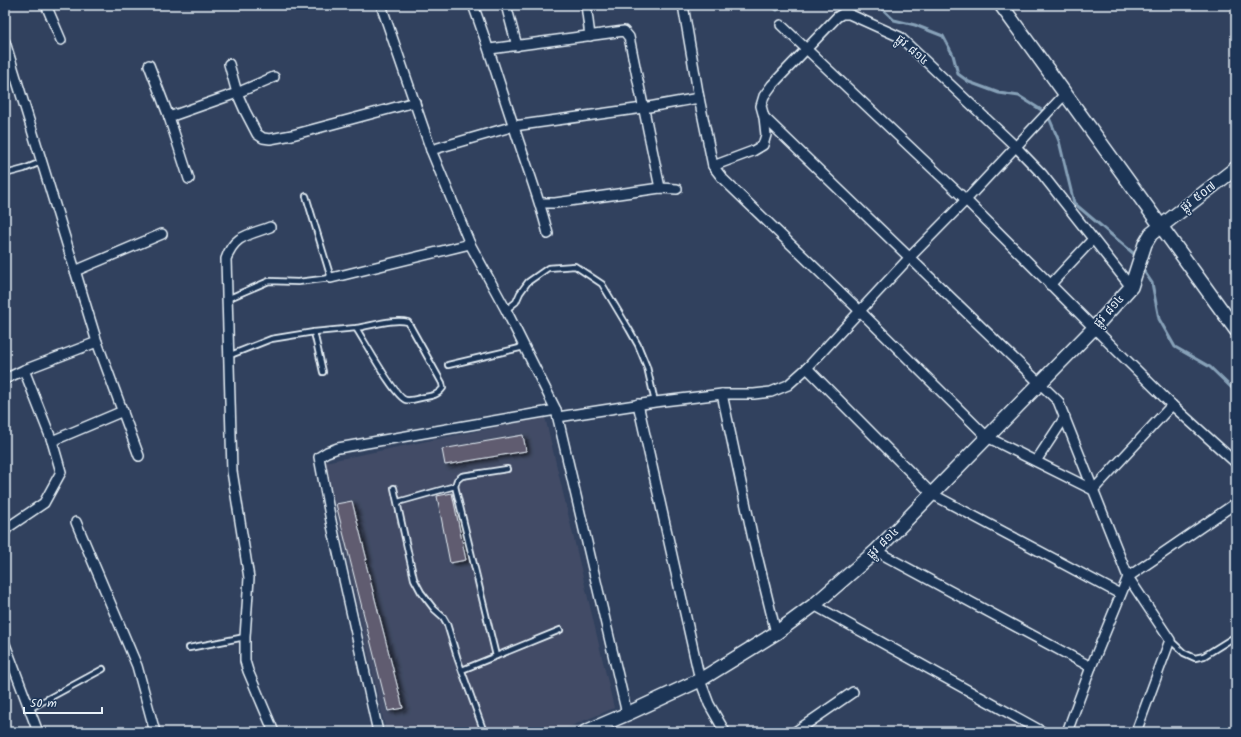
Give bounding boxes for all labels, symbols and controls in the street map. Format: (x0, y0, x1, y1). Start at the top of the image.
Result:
street label: ផ្លូវ ៨១៤ (891, 30, 933, 70)
street label: ផ្លូវ ៥០៧ (1176, 177, 1220, 217)
street label: ផ្លូវ ៨១៤ (1089, 290, 1130, 332)
street label: ផ្លូវ ៨១៤ (862, 523, 904, 564)
scale bar (24, 689, 102, 715)
text: 50 m (30, 694, 57, 713)

